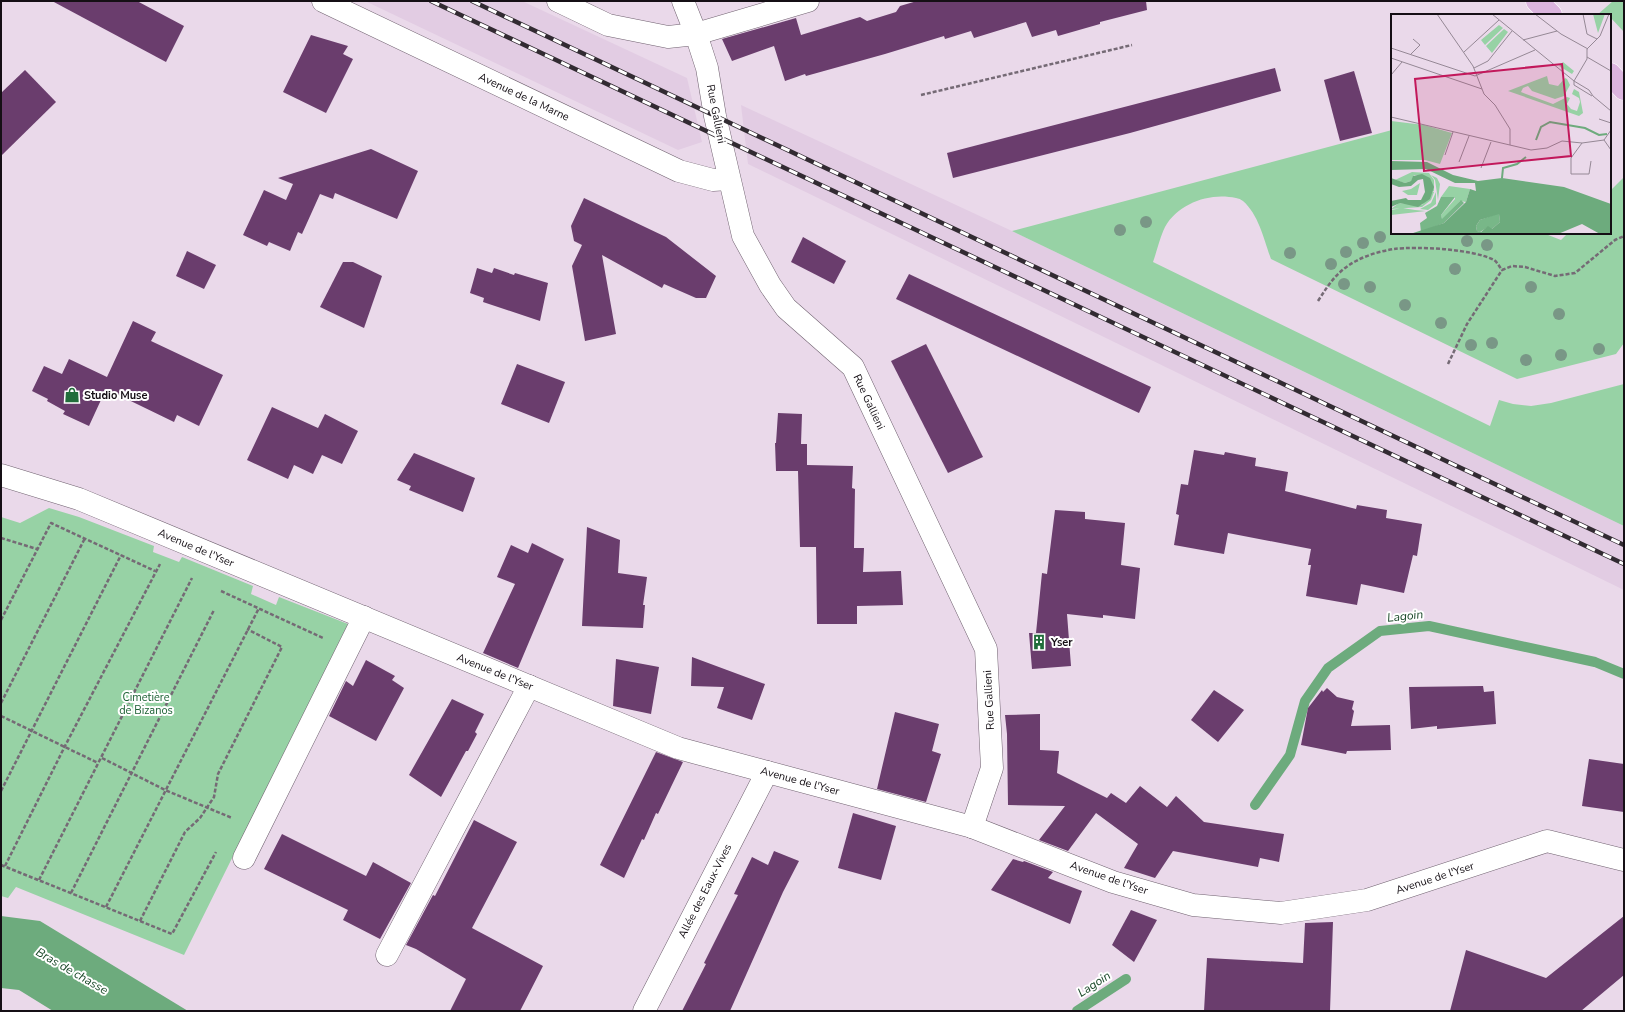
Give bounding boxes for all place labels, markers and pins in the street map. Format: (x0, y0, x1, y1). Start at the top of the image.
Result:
shop icon: Studio Muse (63, 386, 81, 404)
place label: Studio Muse (84, 388, 147, 403)
building icon: Yser (1030, 633, 1048, 651)
place label: Yser (1050, 635, 1073, 650)

